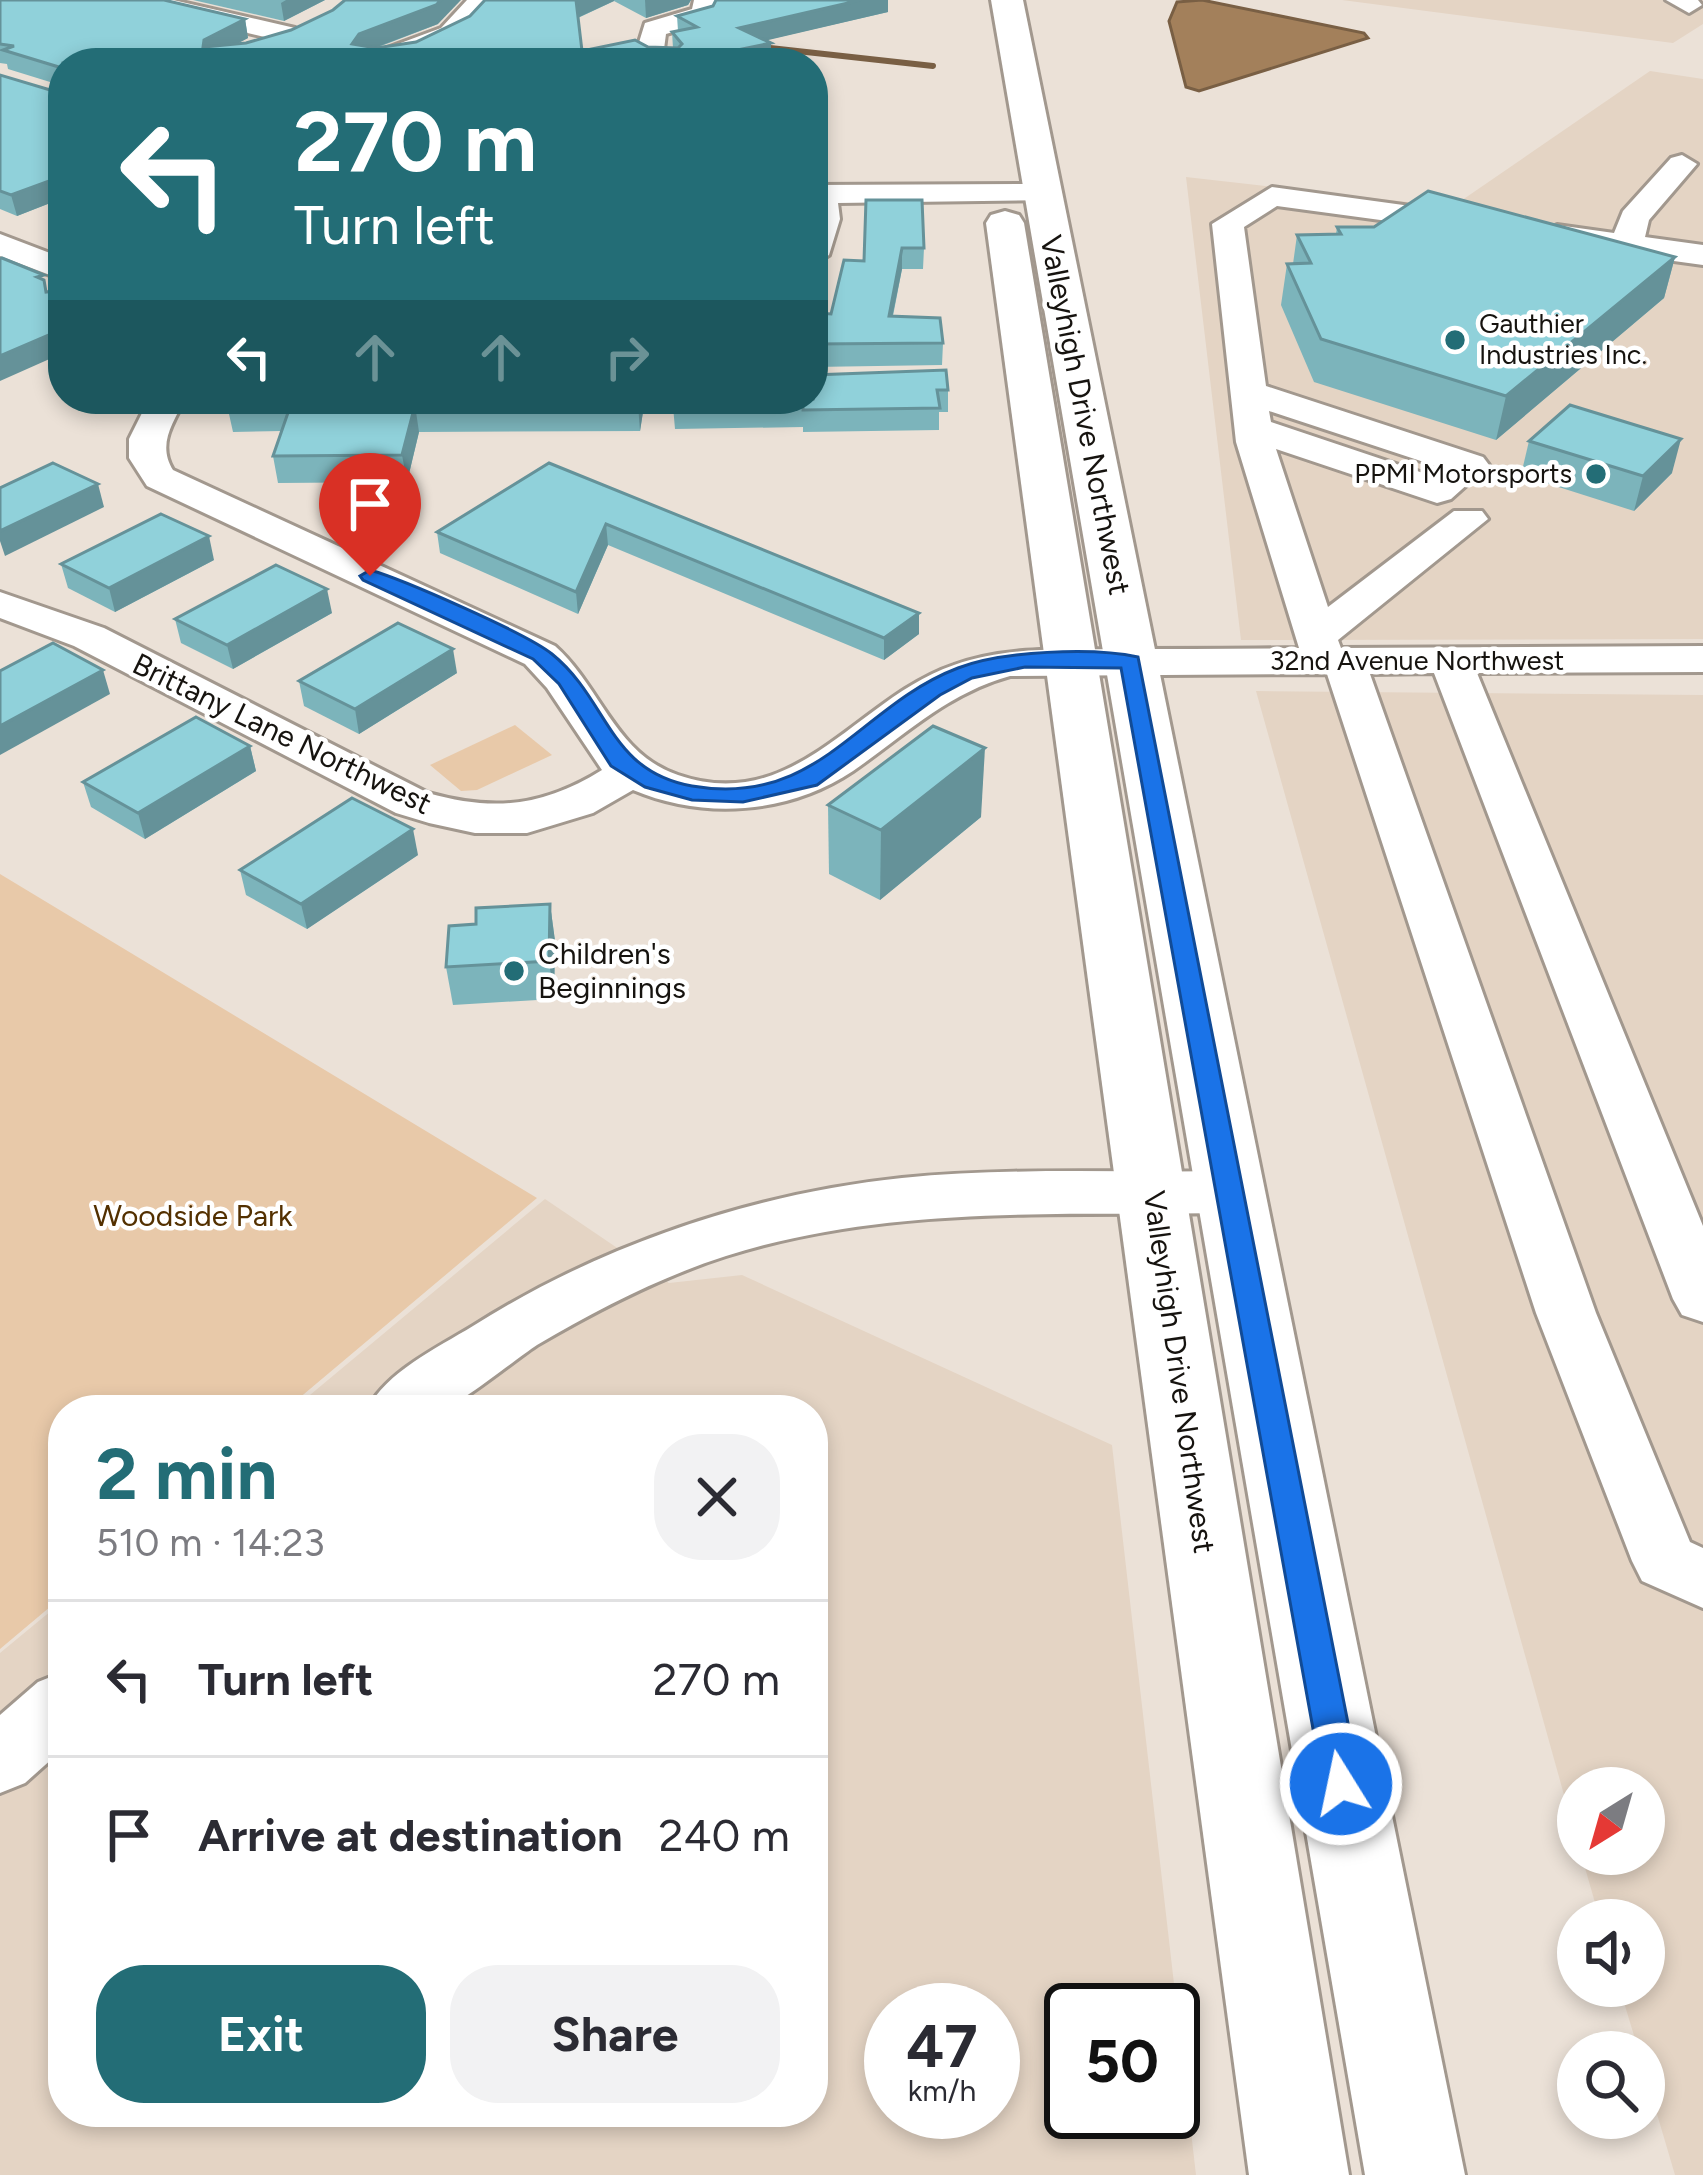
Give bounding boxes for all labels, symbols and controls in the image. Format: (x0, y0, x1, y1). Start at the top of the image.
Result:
text: 270 m (294, 91, 537, 192)
icon: left (96, 96, 252, 252)
text: Turn left (294, 193, 495, 258)
street label: Valleyhigh Drive Northwest (1032, 232, 1139, 598)
place label: Gauthier Industries Inc. (1479, 307, 1647, 371)
icon: left (216, 324, 282, 390)
icon: ahead (342, 324, 408, 390)
icon: ahead (468, 324, 534, 390)
icon: right (594, 324, 660, 390)
marker: Gauthier Industries Inc. (1442, 327, 1468, 353)
pin (319, 453, 421, 576)
place label: PPMI Motorsports (1354, 457, 1572, 490)
marker: PPMI Motorsports (1583, 461, 1609, 487)
icon: arrive (337, 471, 403, 537)
street label: 32nd Avenue Northwest (1270, 644, 1564, 677)
street label: Brittany Lane Northwest (127, 645, 438, 822)
place label: Children's Beginnings (538, 935, 686, 1006)
marker: Children's Beginnings (501, 958, 527, 984)
street label: Valleyhigh Drive Northwest (1136, 1188, 1223, 1556)
park label: Woodside Park (93, 1197, 293, 1234)
text: 2 min (96, 1431, 277, 1517)
button: close (654, 1434, 780, 1560)
text: 510 m · 14:23 (96, 1519, 325, 1566)
icon: left (96, 1646, 162, 1712)
text: Turn left (198, 1652, 373, 1706)
text: 270 m (652, 1652, 780, 1706)
position arrow (1278, 1721, 1404, 1847)
north arrow (1557, 1767, 1665, 1875)
map controls (1557, 1767, 1665, 2139)
icon: arrive (96, 1802, 162, 1868)
text: Arrive at destination (198, 1808, 622, 1862)
text: 240 m (658, 1808, 790, 1862)
button: sound (1557, 1899, 1665, 2007)
button: Exit (96, 1965, 426, 2103)
button: Share (450, 1965, 780, 2103)
speed limit sign: 50 (1044, 1983, 1200, 2139)
text: 47 (906, 2010, 978, 2082)
button: search (1557, 2031, 1665, 2139)
text: km/h (908, 2072, 976, 2109)

